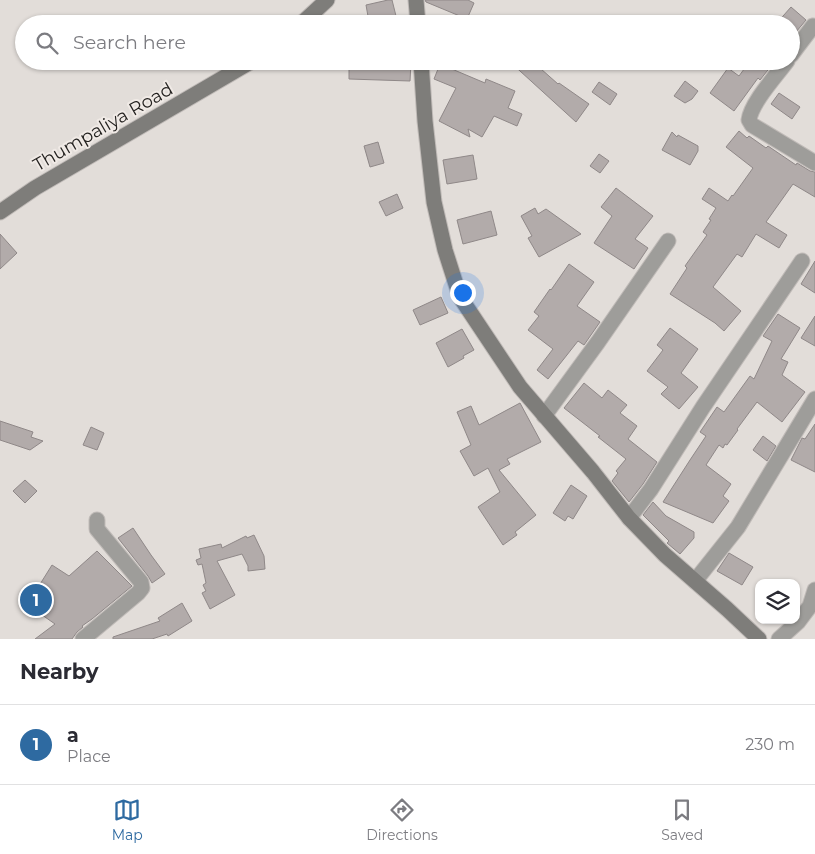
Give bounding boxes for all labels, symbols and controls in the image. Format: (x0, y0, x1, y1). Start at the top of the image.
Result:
search box (15, 15, 800, 70)
icon: search (33, 29, 61, 57)
text: Search here (73, 31, 186, 54)
street label: Thumpaliya Road (29, 78, 177, 176)
your location (450, 280, 476, 306)
map controls (755, 579, 800, 624)
button: layers (755, 579, 800, 624)
pin: 1 (20, 581, 52, 619)
text: Nearby (20, 659, 99, 684)
text: a (67, 724, 79, 747)
text: 1 (33, 735, 39, 754)
text: 230 m (745, 735, 795, 754)
text: Place (67, 747, 111, 766)
tab: Map (112, 796, 143, 844)
tab: Directions (366, 796, 438, 844)
tab: Saved (661, 796, 703, 844)

